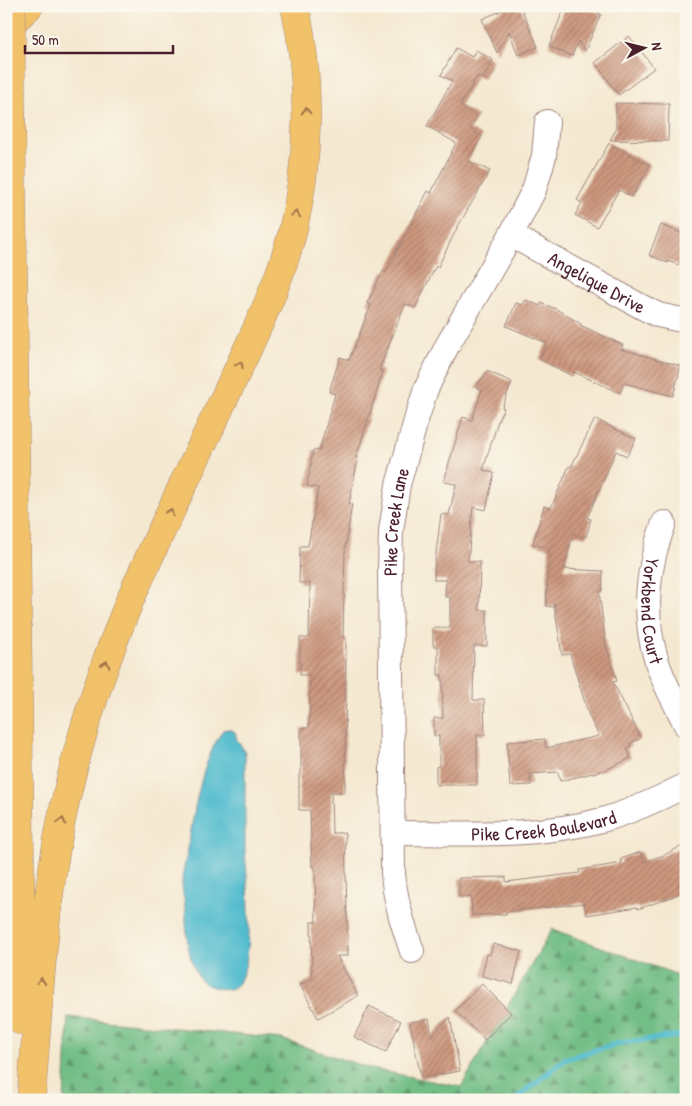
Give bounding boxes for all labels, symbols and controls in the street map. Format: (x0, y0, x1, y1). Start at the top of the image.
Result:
scale bar (25, 22, 172, 54)
north arrow (620, 22, 670, 72)
text: 50 m (32, 29, 59, 50)
text: N (648, 41, 667, 52)
one-way arrow (300, 107, 311, 115)
one-way arrow (290, 209, 301, 218)
street label: Angelique Drive (544, 245, 651, 320)
one-way arrow (233, 362, 243, 371)
street label: Pike Creek Lane (377, 464, 415, 576)
one-way arrow (164, 508, 174, 517)
street label: Yorkbend Court (635, 555, 670, 668)
one-way arrow (100, 660, 110, 669)
street label: Pike Creek Boulevard (471, 803, 620, 847)
one-way arrow (56, 816, 67, 825)
one-way arrow (35, 977, 46, 985)

